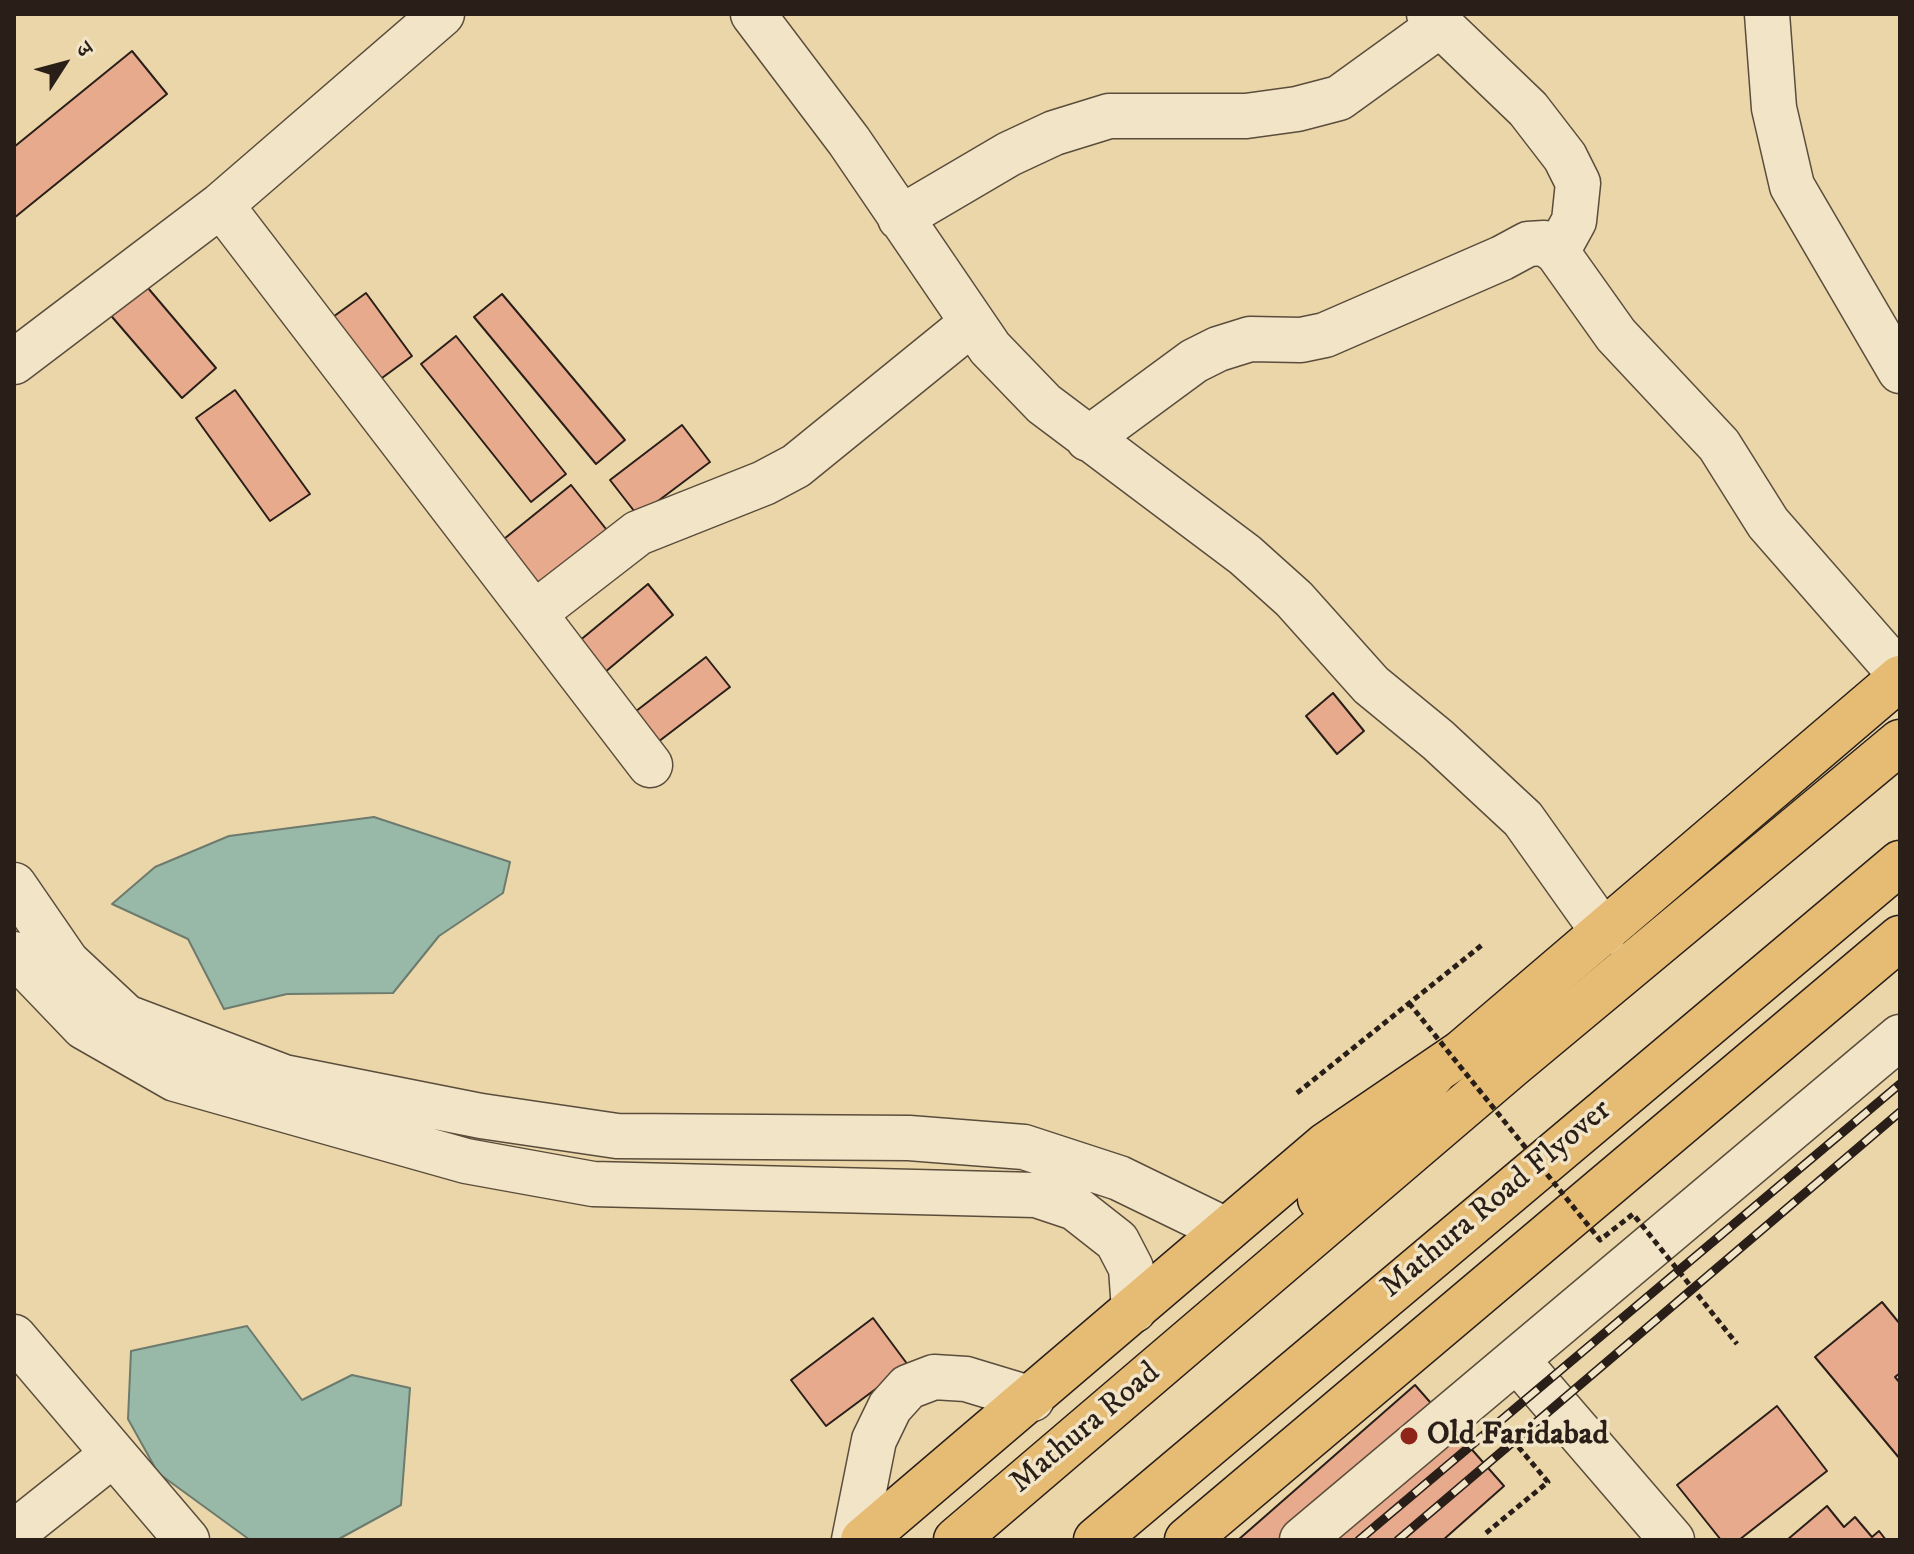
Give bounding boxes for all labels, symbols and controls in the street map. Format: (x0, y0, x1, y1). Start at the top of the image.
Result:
north arrow (24, 24, 104, 104)
text: उ (70, 37, 98, 62)
street label: Mathura Road Flyover (1374, 1092, 1620, 1308)
street label: Mathura Road (1003, 1355, 1169, 1503)
place label: Old Faridabad (1427, 1417, 1608, 1455)
marker: Old Faridabad (1398, 1425, 1420, 1447)

